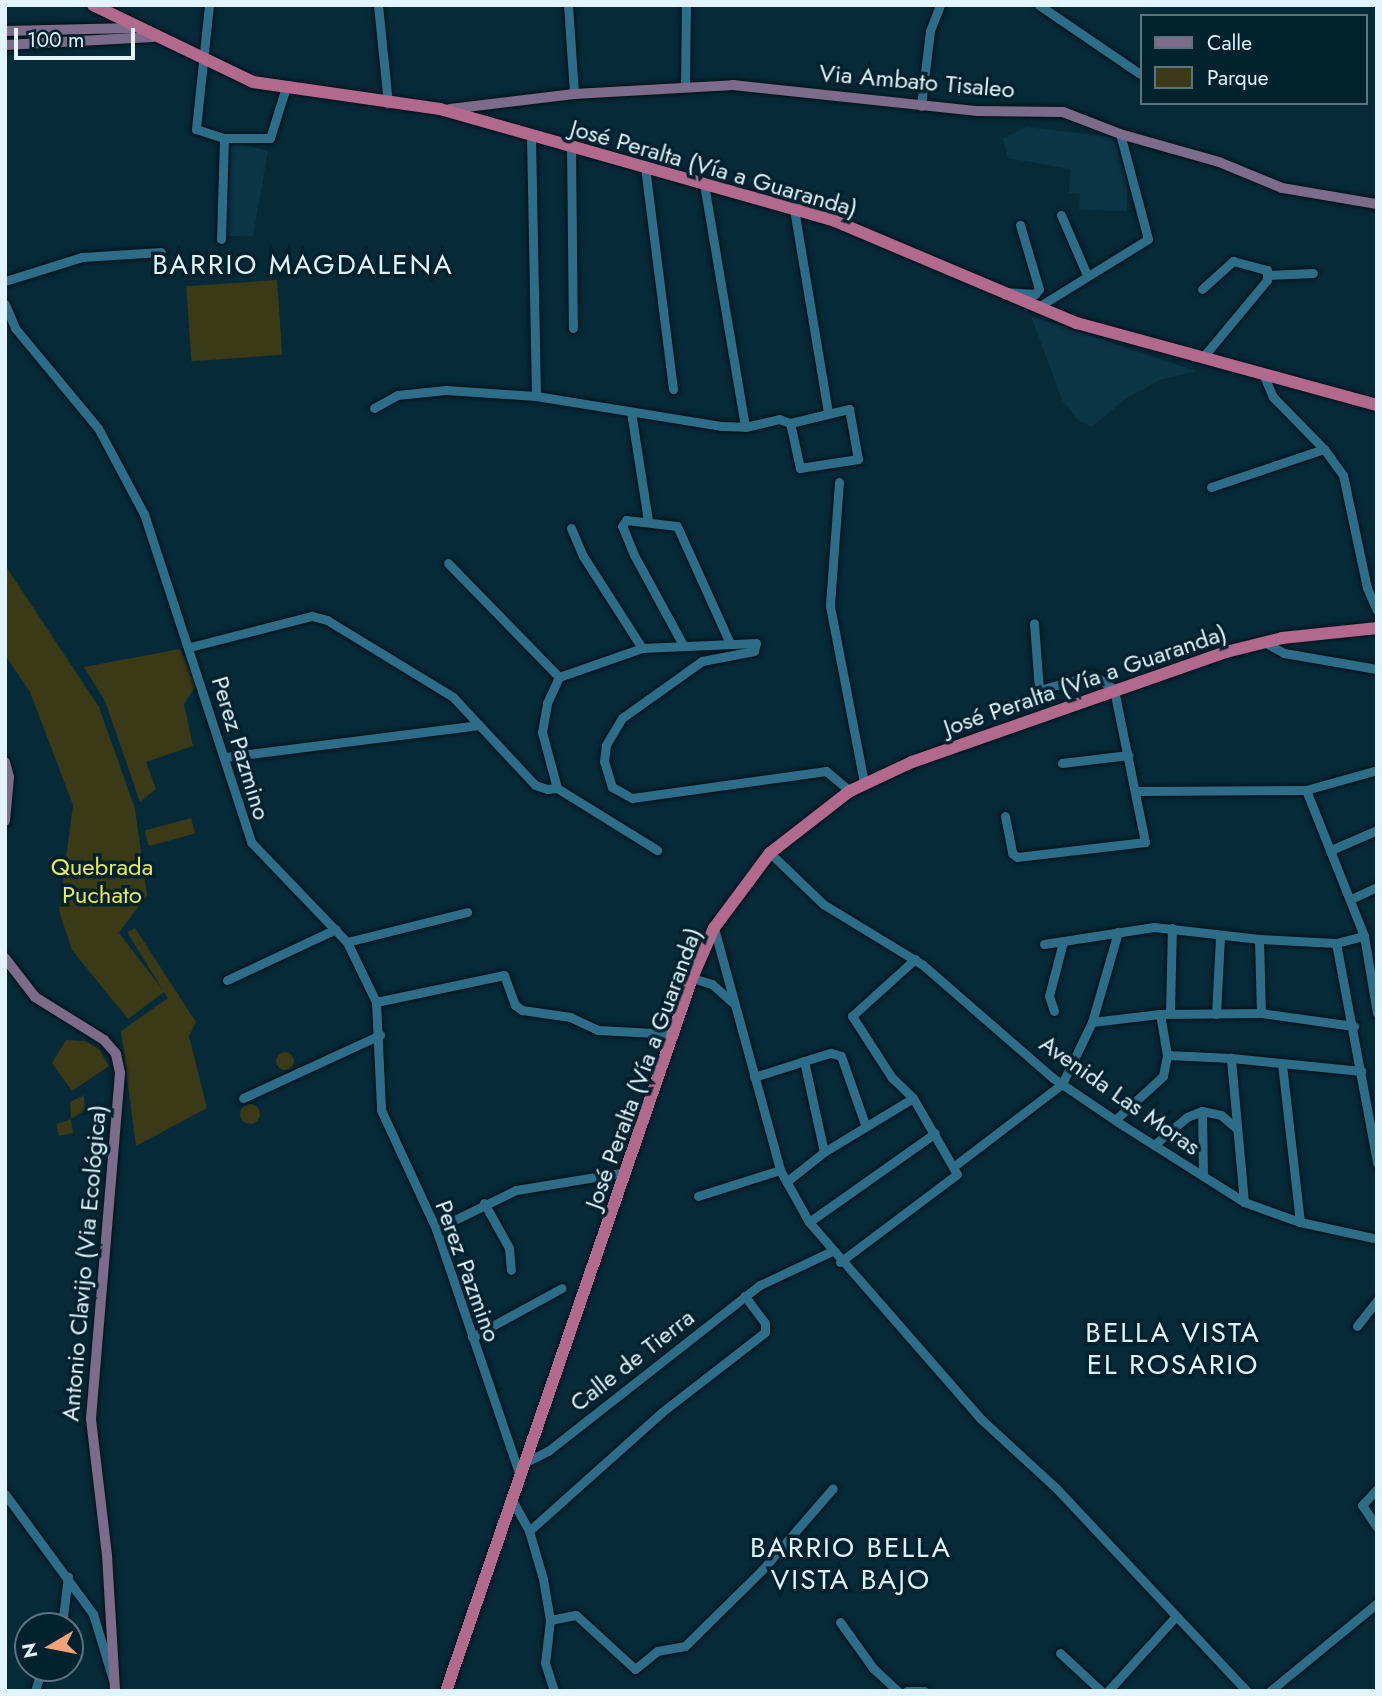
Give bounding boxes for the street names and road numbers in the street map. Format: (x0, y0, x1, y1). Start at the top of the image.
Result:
street label: Via Ambato Tisaleo (818, 58, 1016, 104)
street label: José Peralta (Vía a Guaranda) (567, 113, 861, 223)
street label: José Peralta (Vía a Guaranda) (940, 618, 1230, 742)
street label: Perez Pazmino (206, 673, 276, 823)
street label: José Peralta (Vía a Guaranda) (579, 923, 707, 1213)
street label: Avenida Las Moras (1034, 1029, 1206, 1161)
street label: Antonio Clavijo (Via Ecológica) (56, 1103, 112, 1423)
street label: Perez Pazmino (429, 1196, 507, 1346)
street label: Calle de Tierra (564, 1303, 700, 1417)

